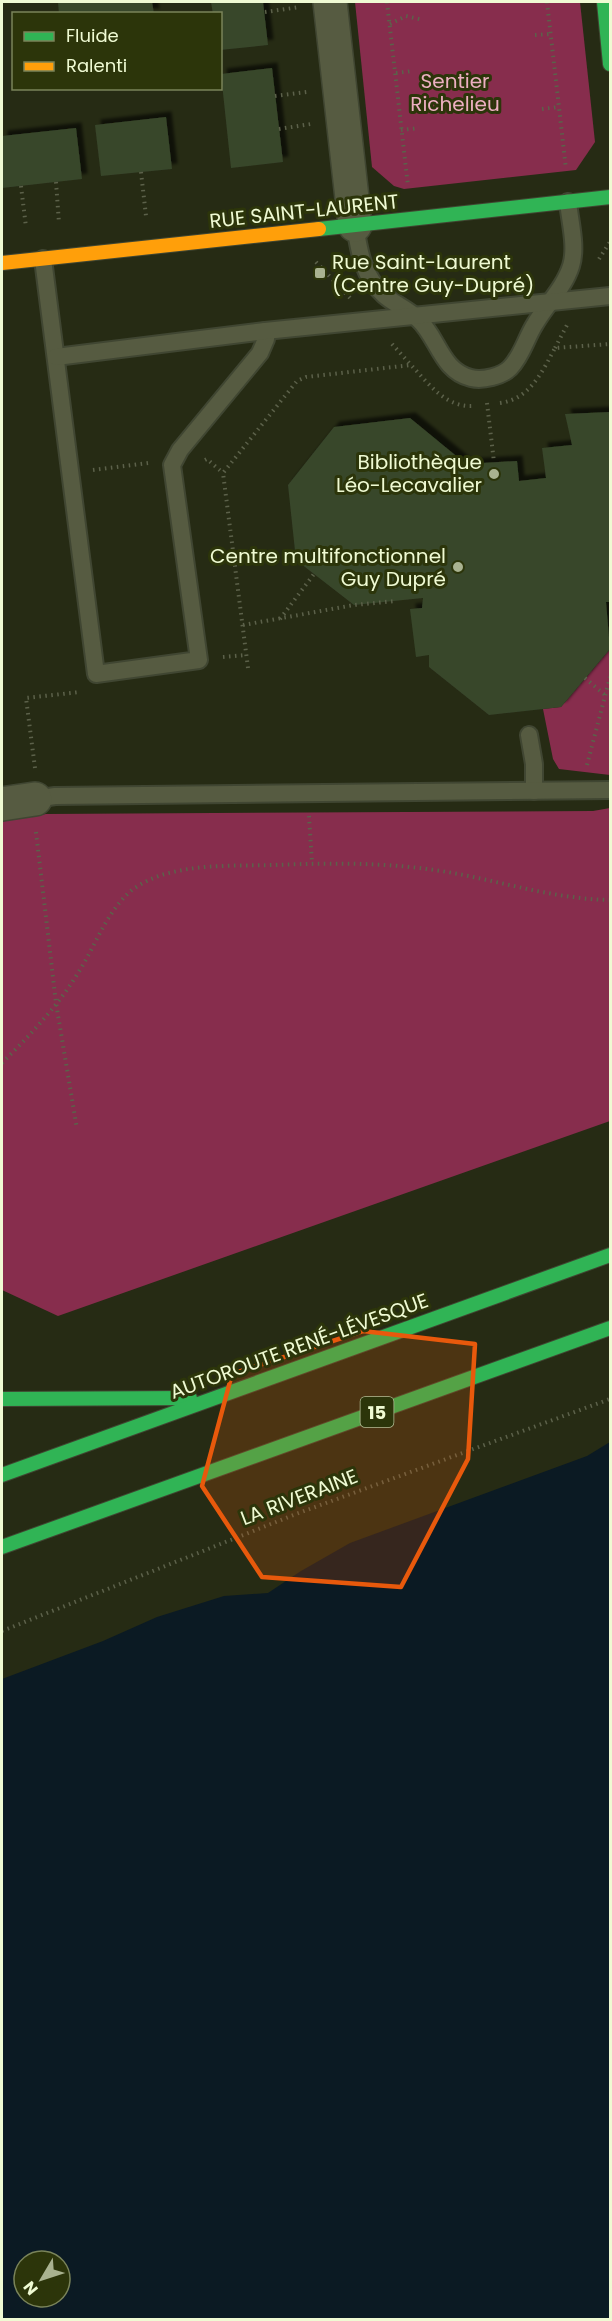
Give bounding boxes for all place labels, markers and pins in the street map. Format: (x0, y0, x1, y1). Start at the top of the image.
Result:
place label: Rue Saint-Laurent (Centre Guy-Dupré) (332, 248, 534, 299)
marker: Rue Saint-Laurent (Centre Guy-Dupré) (313, 266, 327, 280)
place label: Bibliothèque Léo-Lecavalier (336, 448, 482, 499)
marker: Bibliothèque Léo-Lecavalier (487, 467, 501, 481)
place label: Centre multifonctionnel Guy Dupré (210, 542, 446, 593)
marker: Centre multifonctionnel Guy Dupré (451, 560, 465, 574)

